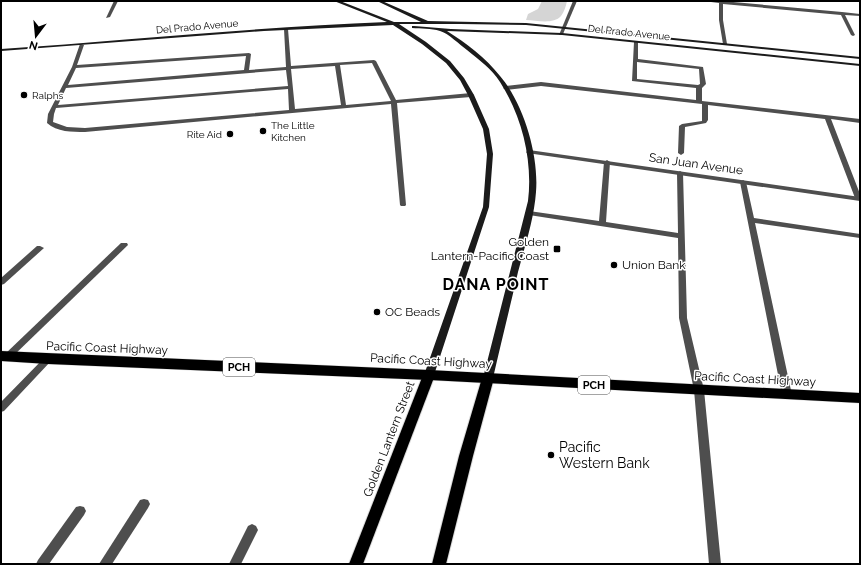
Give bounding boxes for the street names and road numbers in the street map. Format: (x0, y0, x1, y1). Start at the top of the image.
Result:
street label: Del Prado Avenue (155, 17, 239, 36)
street label: Del Prado Avenue (587, 23, 671, 42)
street label: San Juan Avenue (648, 150, 744, 178)
street label: Pacific Coast Highway (46, 339, 169, 357)
street label: Pacific Coast Highway (370, 351, 493, 371)
road number: PCH (223, 358, 255, 376)
street label: Pacific Coast Highway (694, 369, 817, 389)
road number: PCH (578, 376, 610, 394)
street label: Golden Lantern Street (361, 379, 417, 499)

